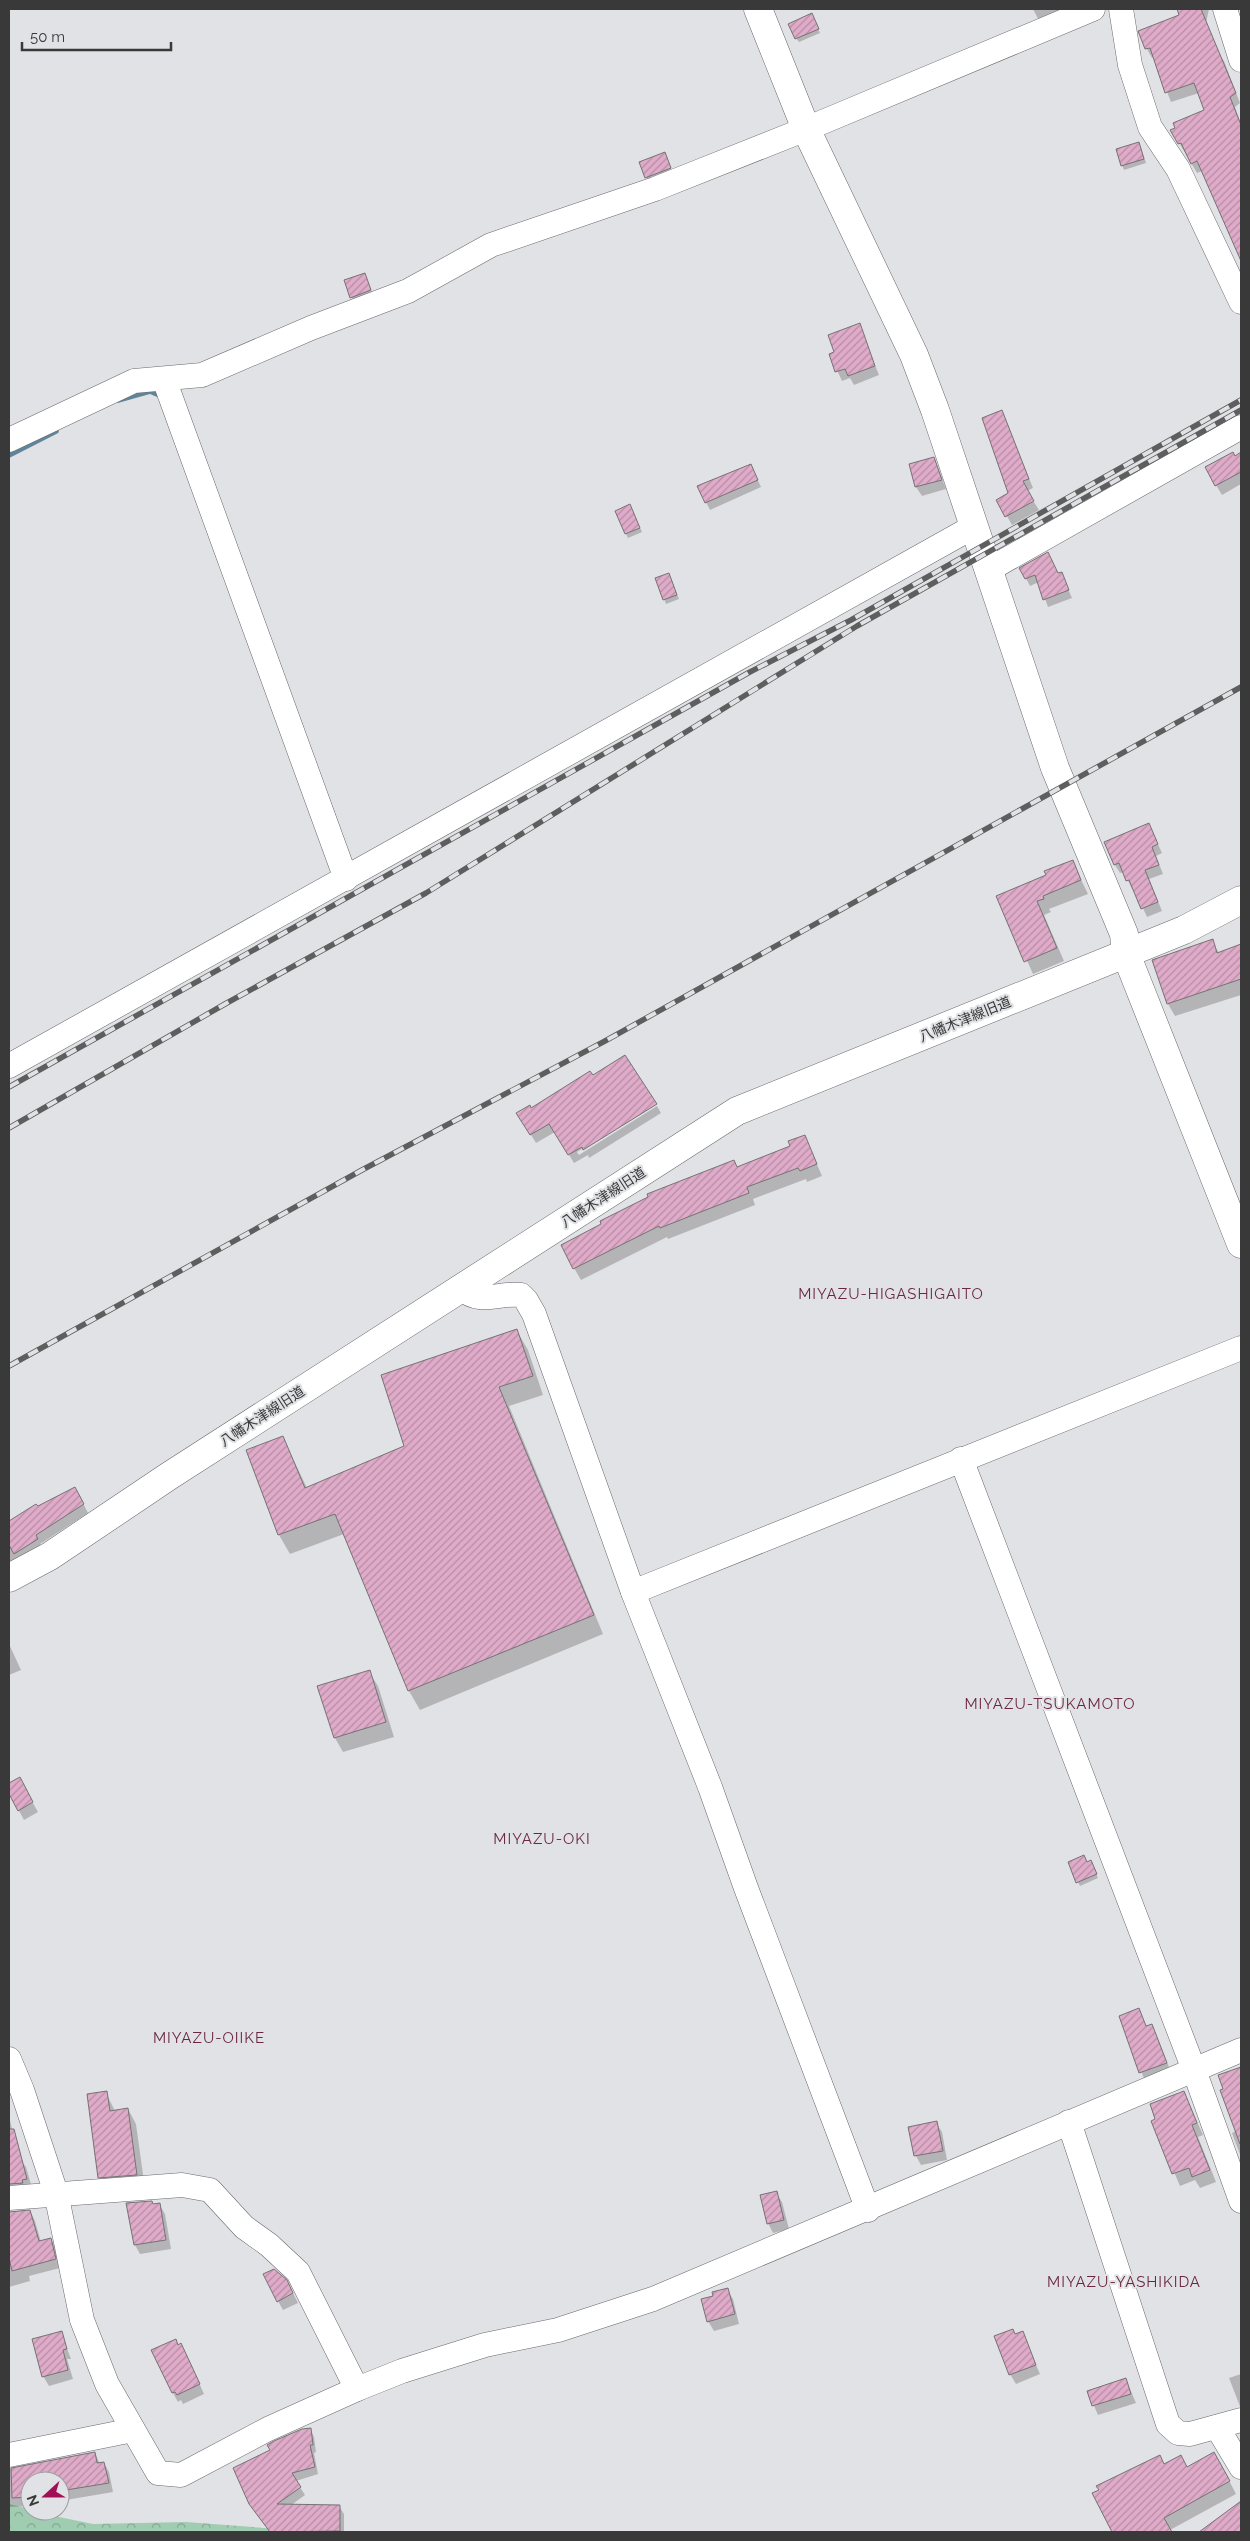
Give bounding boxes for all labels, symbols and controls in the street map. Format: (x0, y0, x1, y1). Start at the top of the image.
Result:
scale bar (22, 20, 171, 52)
text: 50 m (30, 28, 65, 46)
street label: 八幡木津線旧道 (917, 993, 1013, 1045)
street label: 八幡木津線旧道 (558, 1164, 648, 1230)
district label: MIYAZU-HIGASHIGAITO (798, 1285, 984, 1303)
street label: 八幡木津線旧道 (217, 1383, 307, 1449)
district label: MIYAZU-TSUKAMOTO (964, 1695, 1136, 1713)
district label: MIYAZU-OKI (493, 1830, 591, 1848)
district label: MIYAZU-OIIKE (153, 2029, 265, 2047)
district label: MIYAZU-YASHIKIDA (1047, 2273, 1201, 2291)
north arrow (20, 2471, 70, 2521)
text: N (23, 2493, 42, 2509)

